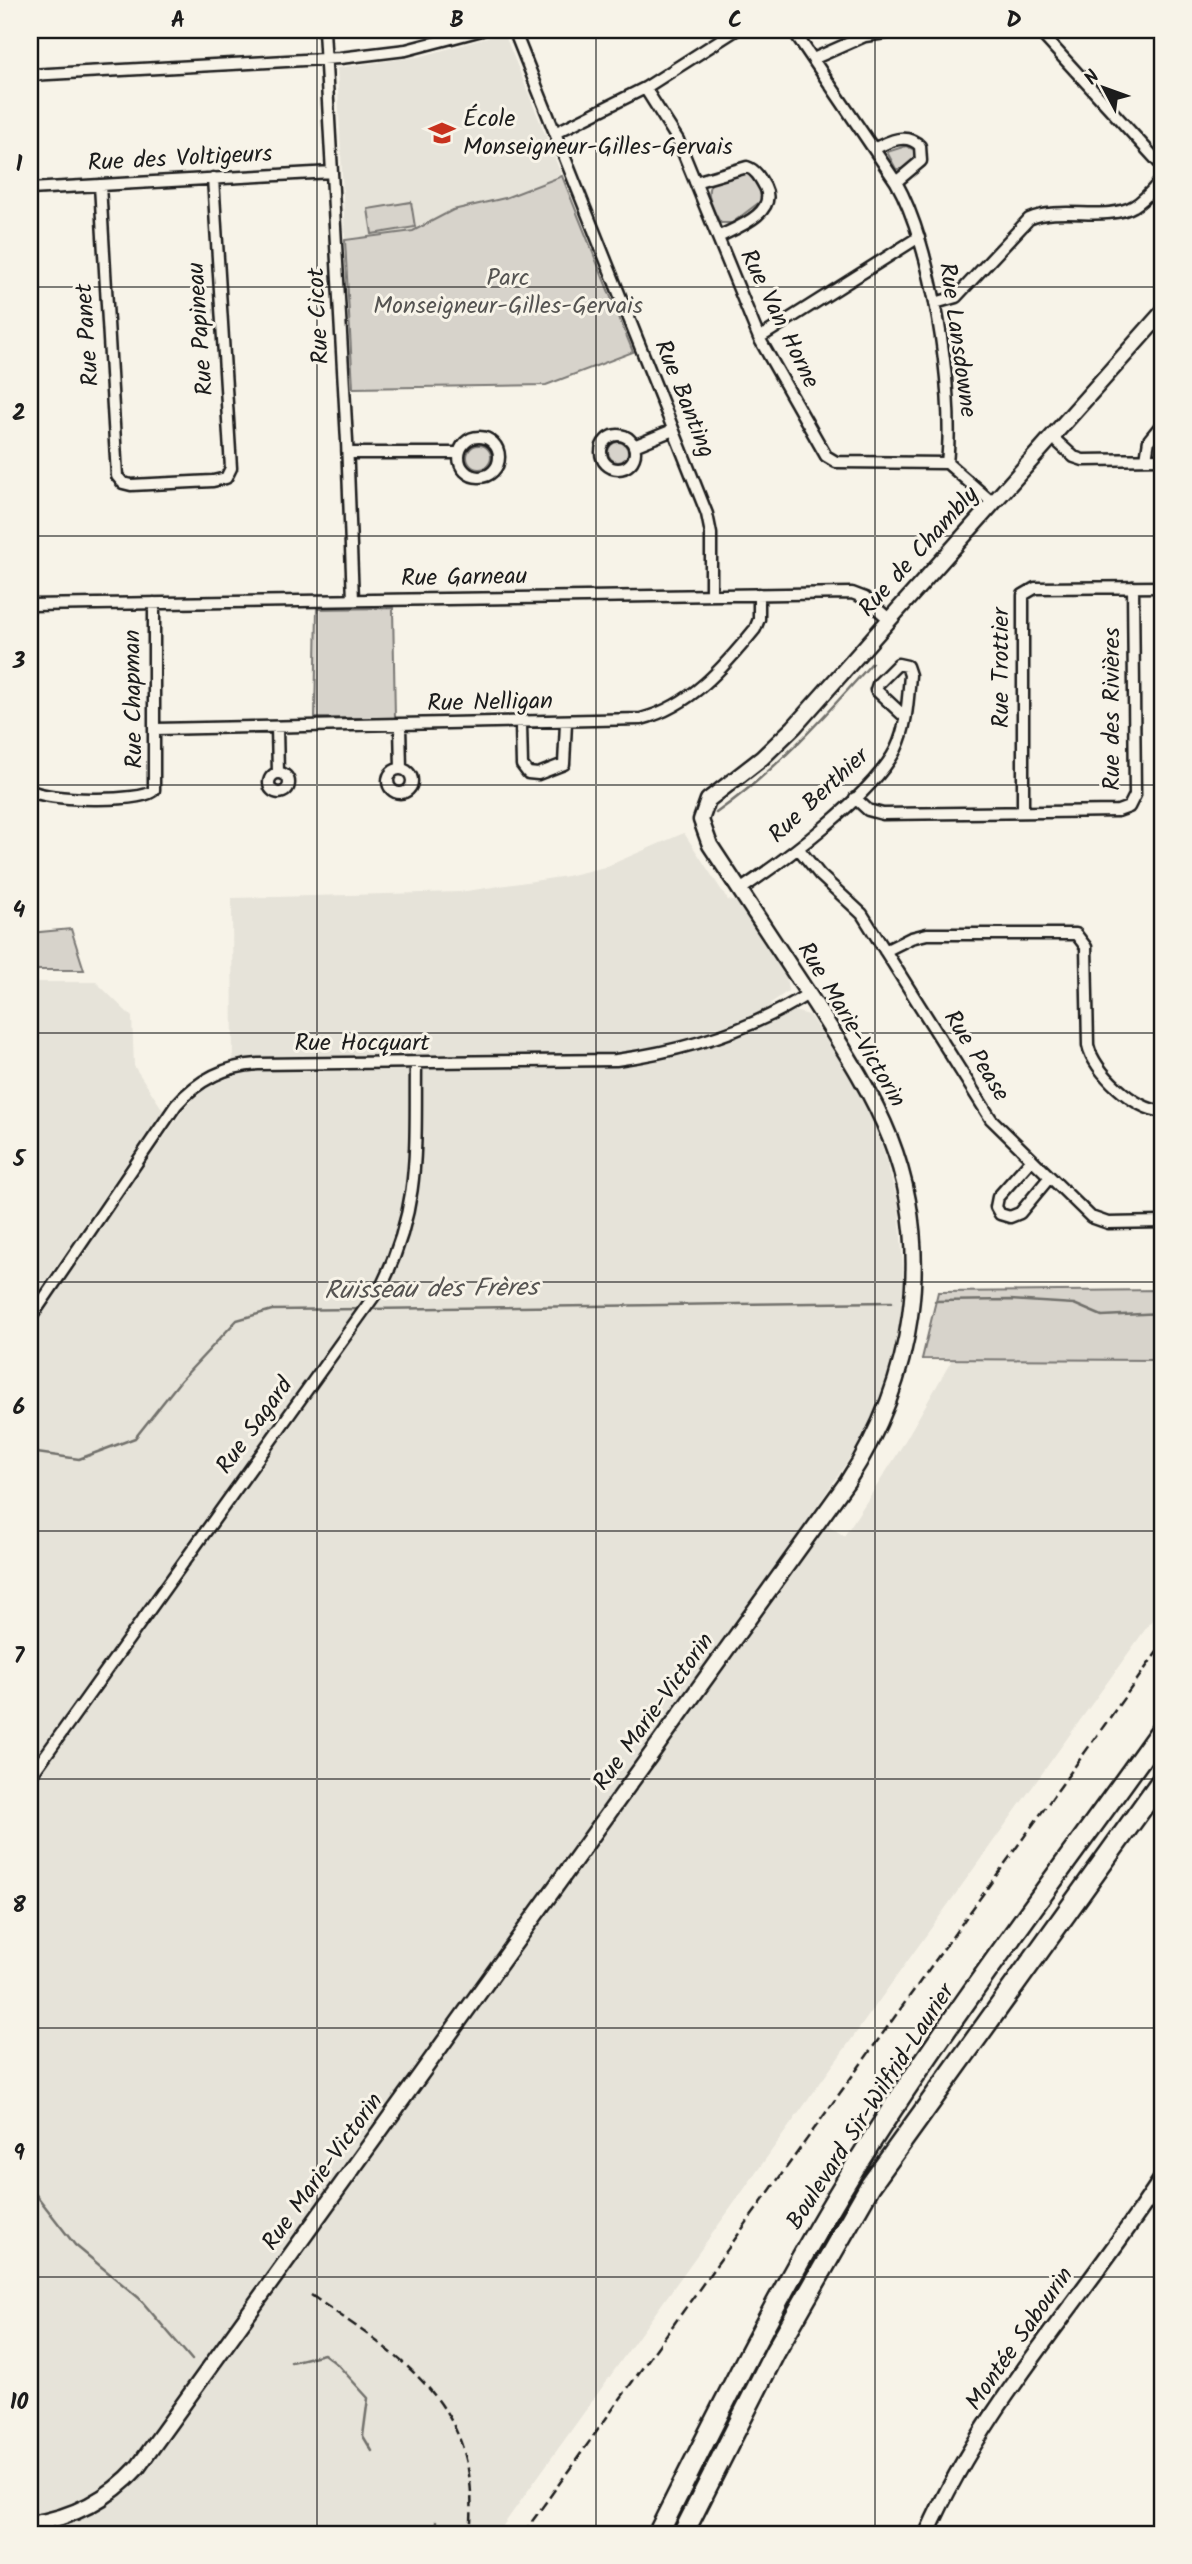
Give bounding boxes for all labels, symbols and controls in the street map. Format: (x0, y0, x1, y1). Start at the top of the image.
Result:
text: A (171, 3, 185, 39)
text: B (450, 3, 464, 39)
text: C (728, 3, 742, 39)
text: D (1006, 3, 1022, 39)
north arrow (1070, 52, 1140, 122)
text: N (1077, 64, 1108, 93)
place label: École Monseigneur-Gilles-Gervais (463, 100, 733, 167)
school or university icon: École Monseigneur-Gilles-Gervais (427, 118, 457, 148)
street label: Rue des Voltigeurs (87, 135, 273, 183)
text: 1 (16, 147, 23, 183)
street label: Rue Van Horne (728, 243, 830, 396)
park label: Parc Monseigneur-Gilles-Gervais (373, 259, 643, 326)
street label: Rue Papineau (177, 260, 225, 397)
street label: Rue Lansdowne (927, 260, 987, 420)
street label: Rue Cicot (297, 266, 341, 365)
street label: Rue Panet (65, 281, 111, 388)
street label: Rue Banting (643, 334, 725, 464)
text: 2 (12, 396, 26, 432)
street label: Rue de Chambly (849, 477, 989, 627)
street label: Rue Garneau (401, 557, 528, 599)
street label: Rue Trottier (982, 606, 1021, 728)
street label: Rue des Rivières (1093, 627, 1132, 791)
street label: Rue Chapman (113, 629, 155, 769)
text: 3 (12, 644, 26, 680)
street label: Rue Nelligan (427, 682, 553, 724)
street label: Rue Berthier (759, 737, 880, 853)
text: 4 (13, 893, 26, 929)
street label: Rue Marie-Victorin (786, 935, 916, 1115)
street label: Rue Pease (932, 1002, 1020, 1110)
street label: Rue Hocquart (294, 1024, 430, 1063)
text: 5 (12, 1142, 27, 1178)
water label: Ruisseau des Frères (324, 1267, 541, 1313)
street label: Rue Sagard (206, 1368, 304, 1483)
text: 6 (13, 1390, 25, 1426)
street label: Rue Marie-Victorin (583, 1625, 725, 1799)
text: 7 (14, 1639, 26, 1675)
text: 8 (12, 1888, 26, 1924)
street label: Boulevard Sir-Wilfrid-Laurier (776, 1974, 967, 2238)
street label: Rue Marie-Victorin (252, 2085, 394, 2259)
text: 9 (13, 2136, 25, 2172)
street label: Montée Sabourin (956, 2259, 1084, 2419)
text: 10 (10, 2385, 29, 2421)

